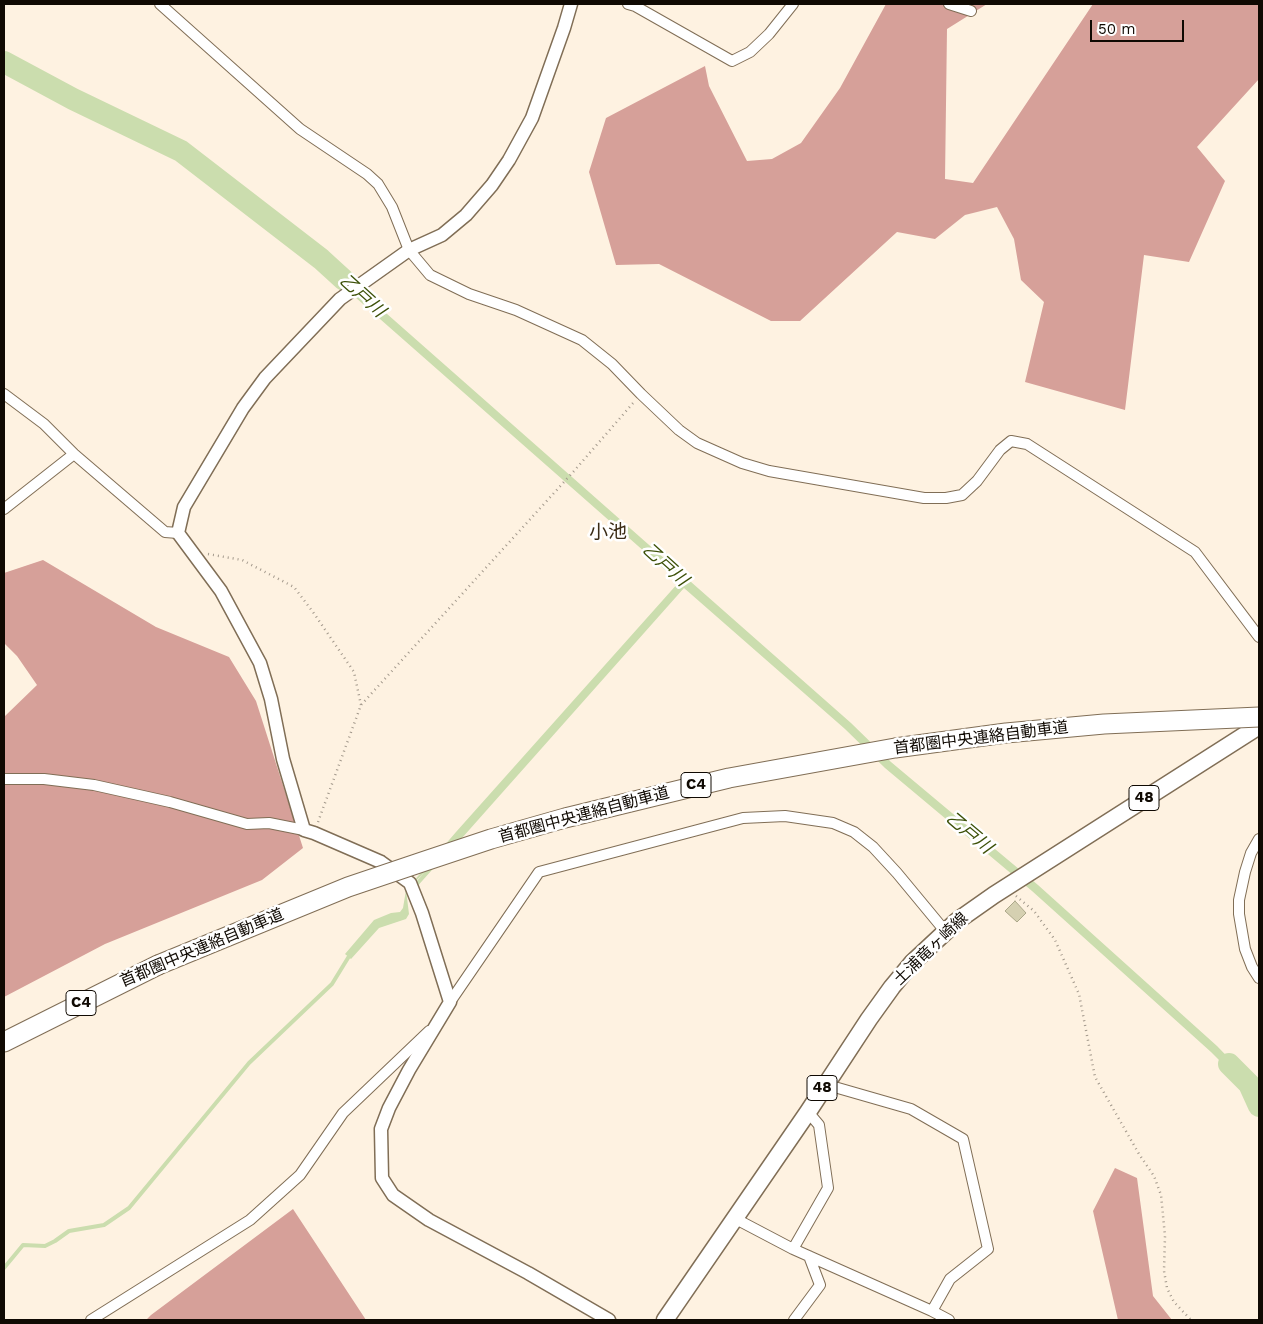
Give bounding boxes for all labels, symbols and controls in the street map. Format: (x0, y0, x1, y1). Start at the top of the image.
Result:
scale bar (1093, 10, 1187, 42)
text: 50 m (1098, 20, 1135, 38)
water label: 乙戸川 (335, 270, 389, 322)
district label: 小池 (589, 521, 627, 543)
water label: 乙戸川 (638, 539, 692, 591)
street label: 首都圏中央連絡自動車道 (892, 718, 1070, 758)
road number: C4 (681, 772, 711, 798)
street label: 首都圏中央連絡自動車道 (497, 783, 671, 847)
road number: 48 (1129, 786, 1159, 810)
water label: 乙戸川 (941, 807, 997, 859)
street label: 首都圏中央連絡自動車道 (117, 905, 287, 991)
street label: 土浦竜ヶ崎線 (890, 909, 972, 989)
road number: C4 (66, 990, 96, 1016)
road number: 48 (807, 1076, 837, 1100)

